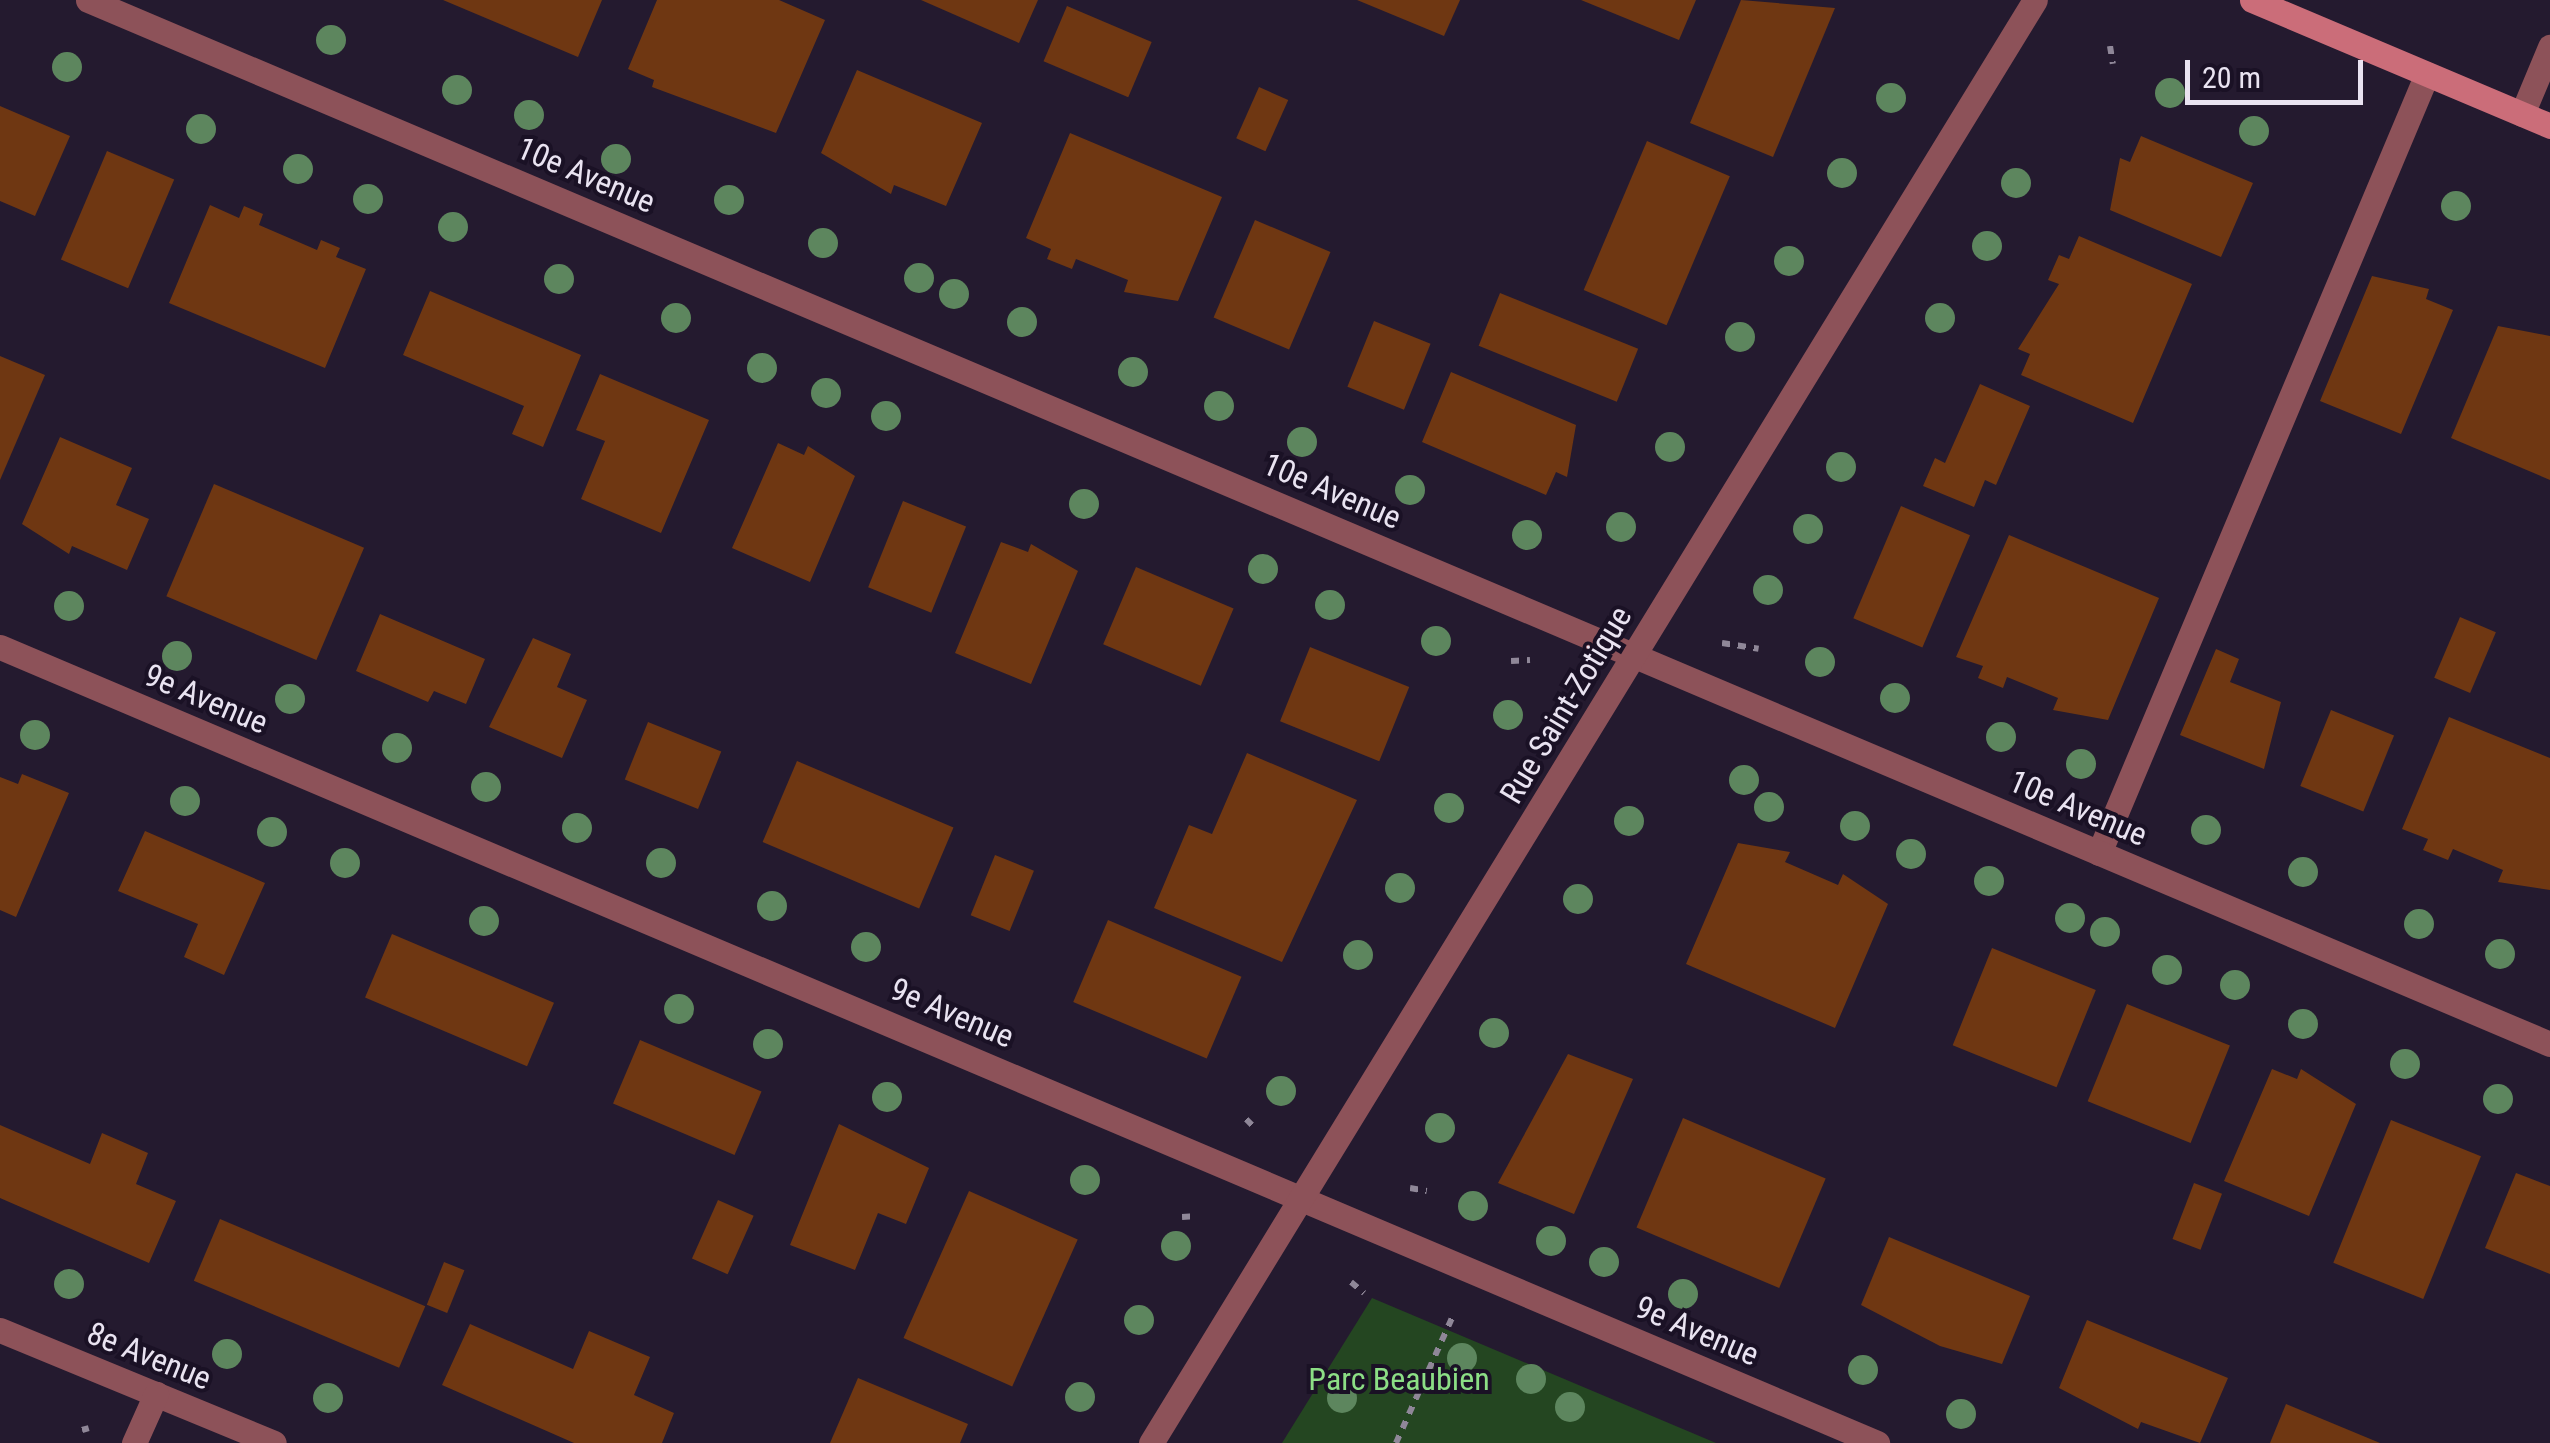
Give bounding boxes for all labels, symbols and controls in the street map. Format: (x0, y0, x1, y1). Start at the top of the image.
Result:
scale bar (2190, 40, 2368, 102)
text: 20 m (2202, 60, 2261, 95)
street label: 10e Avenue (511, 129, 661, 221)
street label: 10e Avenue (1257, 445, 1407, 537)
street label: Rue Saint-Zotique (1492, 600, 1640, 810)
street label: 9e Avenue (139, 656, 273, 742)
street label: 10e Avenue (2003, 762, 2153, 854)
street label: 9e Avenue (885, 970, 1019, 1056)
street label: 9e Avenue (1630, 1288, 1764, 1374)
street label: 8e Avenue (81, 1314, 217, 1398)
park label: Parc Beaubien (1308, 1360, 1490, 1398)

